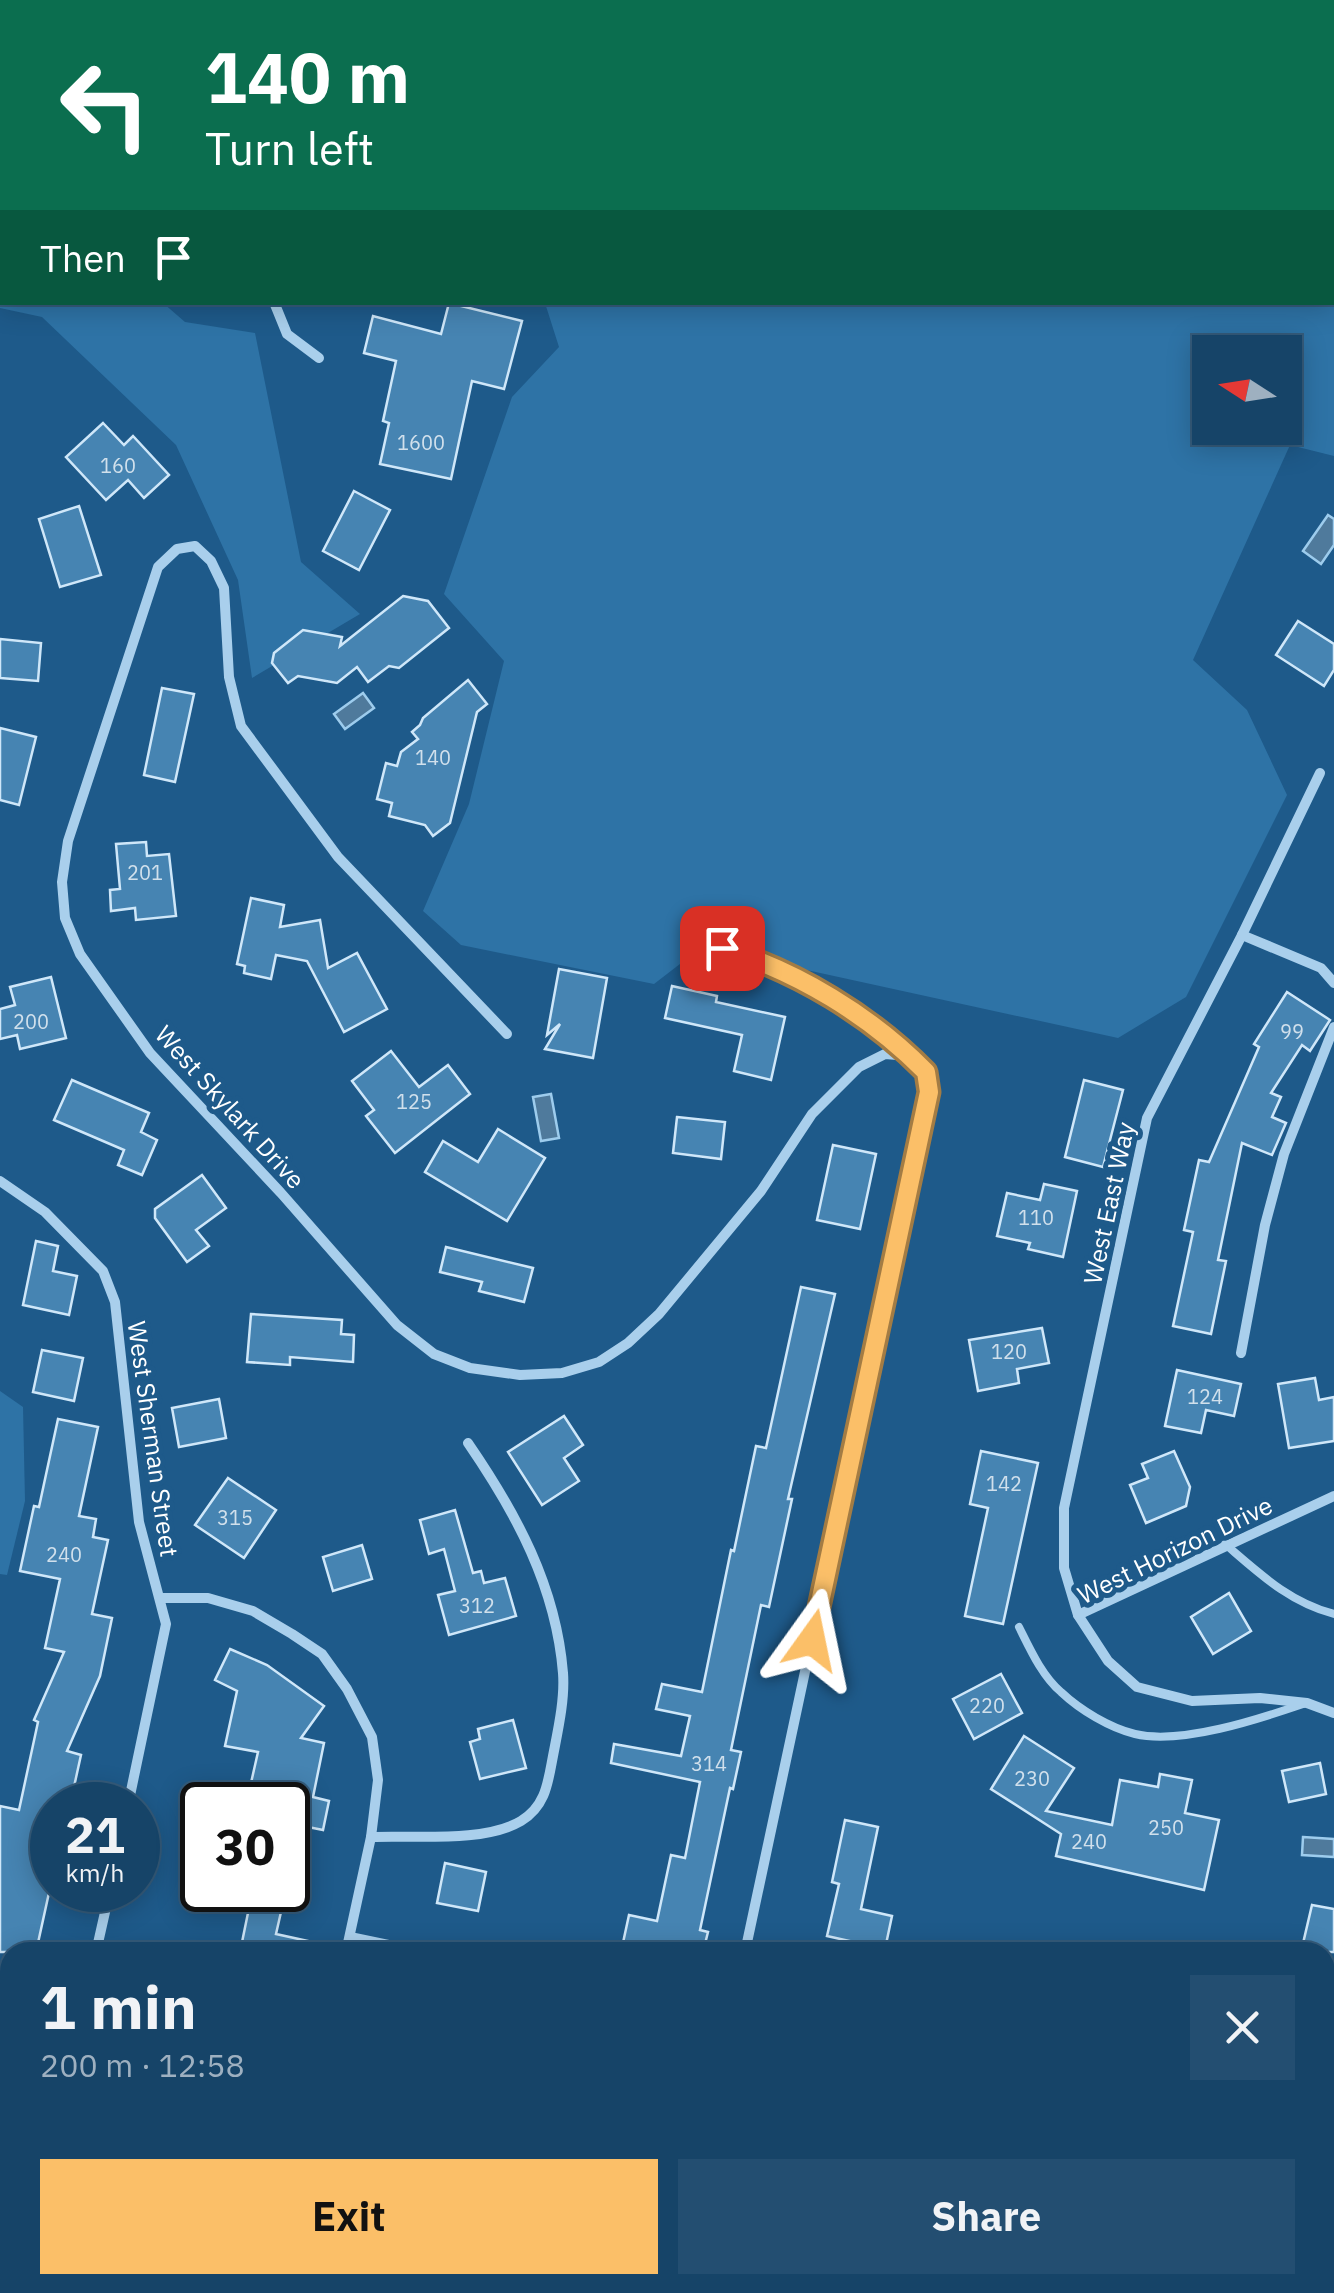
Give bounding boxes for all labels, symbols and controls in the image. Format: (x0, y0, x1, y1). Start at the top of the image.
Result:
text: 140 m (205, 31, 410, 122)
icon: left (40, 40, 170, 170)
text: Turn left (205, 119, 374, 177)
icon: arrive (146, 230, 201, 285)
text: Then (40, 233, 126, 282)
north arrow (1192, 335, 1302, 445)
map controls (1192, 335, 1302, 445)
house number: 1600 (397, 429, 445, 456)
house number: 160 (100, 452, 136, 479)
house number: 140 (415, 744, 451, 771)
house number: 201 (127, 859, 163, 886)
pin (680, 906, 765, 991)
icon: arrive (695, 921, 750, 976)
house number: 200 (13, 1008, 49, 1035)
street label: West Skylark Drive (148, 1018, 313, 1195)
house number: 99 (1280, 1018, 1304, 1045)
house number: 125 (396, 1088, 432, 1115)
street label: West East Way (1075, 1118, 1142, 1287)
house number: 110 (1018, 1204, 1054, 1231)
street label: West Sherman Street (121, 1319, 186, 1559)
house number: 120 (991, 1338, 1027, 1365)
house number: 124 (1187, 1383, 1223, 1410)
house number: 142 (986, 1470, 1022, 1497)
street label: West Horizon Drive (1072, 1488, 1278, 1611)
house number: 315 (217, 1504, 253, 1531)
house number: 240 (46, 1541, 82, 1568)
position arrow (760, 1588, 864, 1692)
house number: 312 (459, 1592, 495, 1619)
house number: 220 (969, 1692, 1005, 1719)
house number: 314 (691, 1750, 727, 1777)
house number: 230 (1014, 1765, 1050, 1792)
speed limit sign: 30 (180, 1782, 310, 1912)
text: 21 (65, 1802, 125, 1867)
house number: 250 (1148, 1814, 1184, 1841)
house number: 240 (1071, 1828, 1107, 1855)
text: km/h (66, 1856, 124, 1889)
text: 1 min (40, 1967, 197, 2046)
button: close (1190, 1975, 1295, 2080)
text: 200 m · 12:58 (40, 2044, 245, 2086)
button: Exit (40, 2159, 658, 2274)
button: Share (678, 2159, 1295, 2274)

